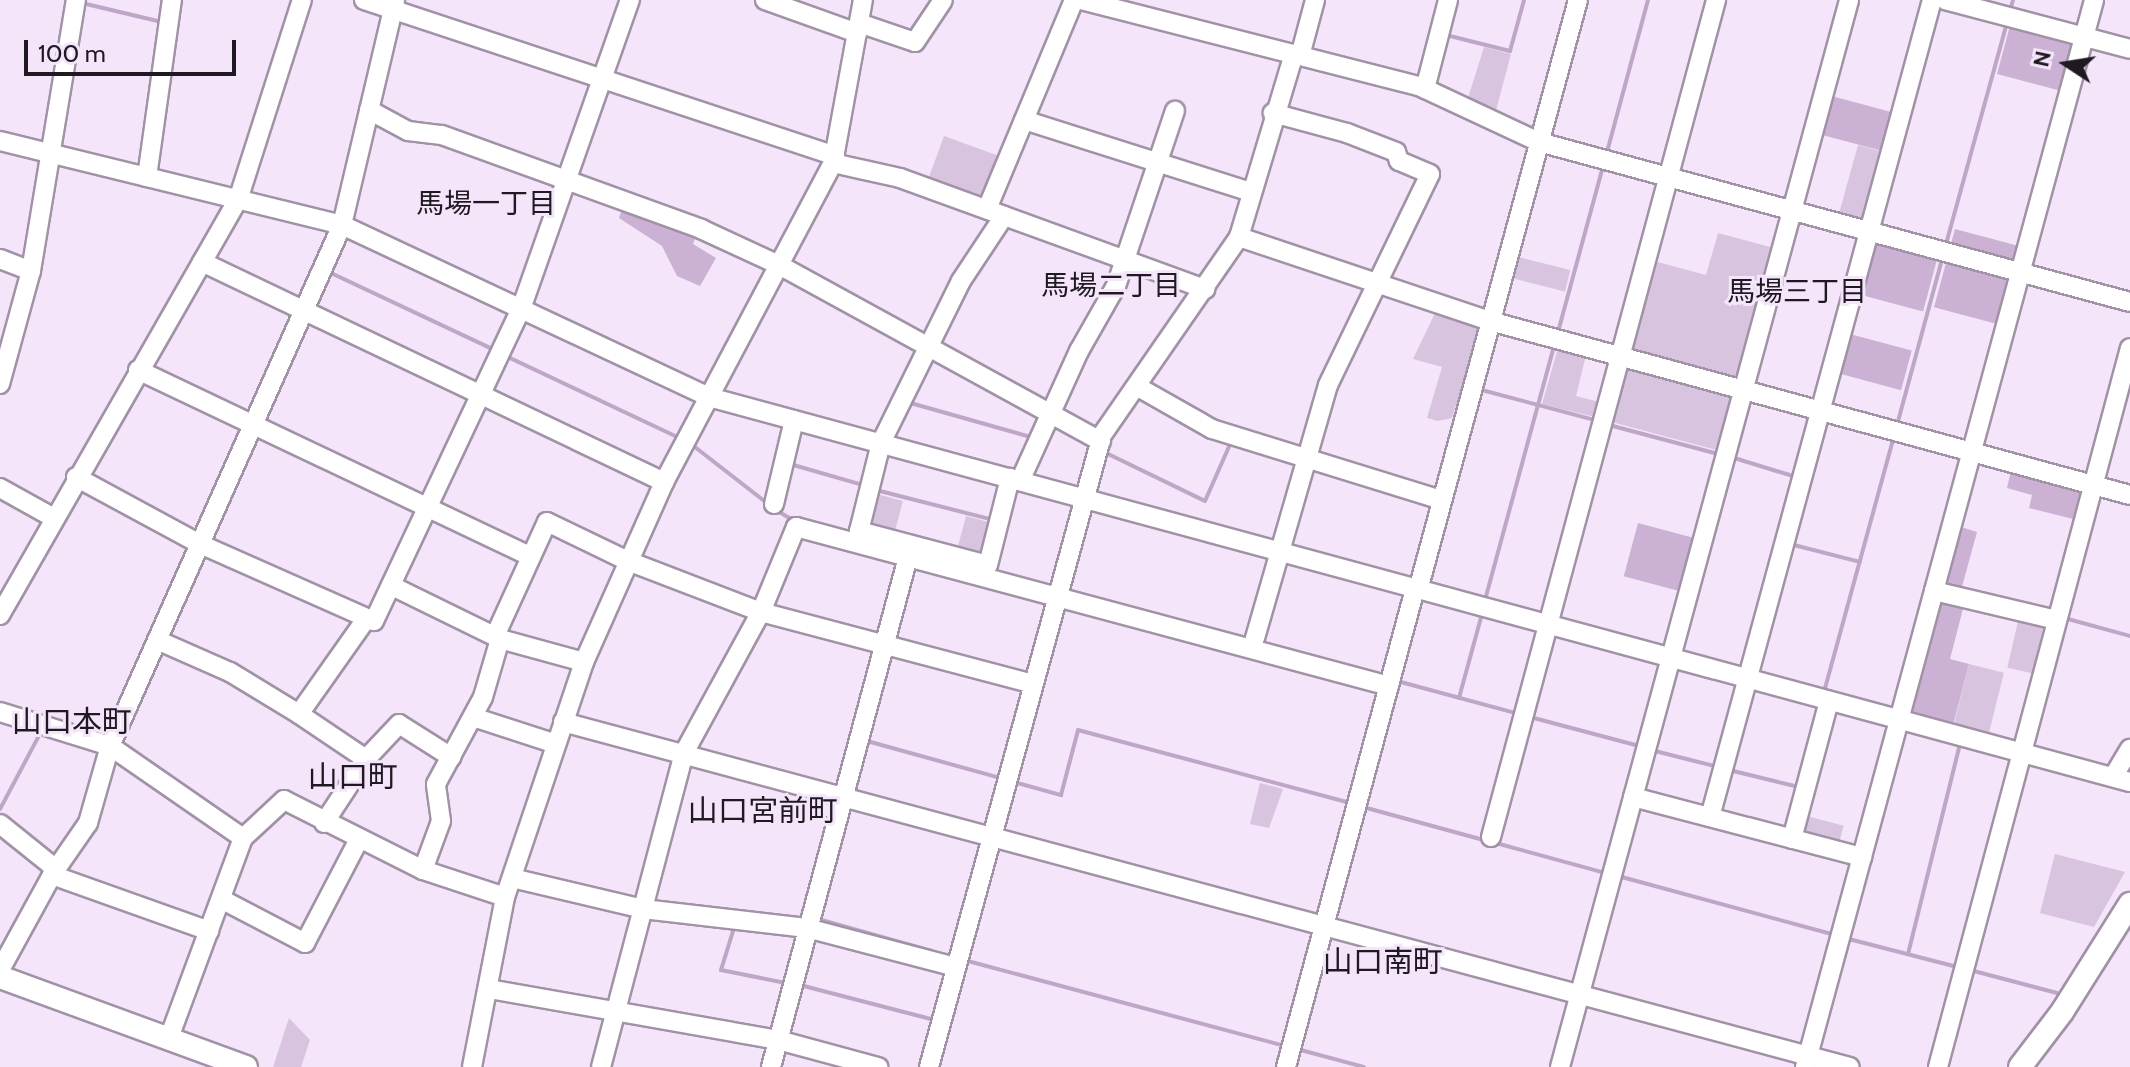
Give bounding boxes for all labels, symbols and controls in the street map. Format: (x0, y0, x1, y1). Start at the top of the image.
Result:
scale bar (28, 24, 240, 74)
north arrow (2026, 24, 2106, 104)
text: 100 m (38, 39, 106, 68)
text: N (2027, 48, 2057, 69)
district label: 馬場一丁目 (416, 186, 556, 220)
district label: 馬場二丁目 (1041, 268, 1181, 302)
district label: 馬場三丁目 (1727, 274, 1867, 308)
district label: 山口本町 (12, 704, 132, 740)
district label: 山口町 (308, 759, 398, 795)
district label: 山口宮前町 (688, 793, 838, 829)
district label: 山口南町 (1323, 944, 1443, 980)

